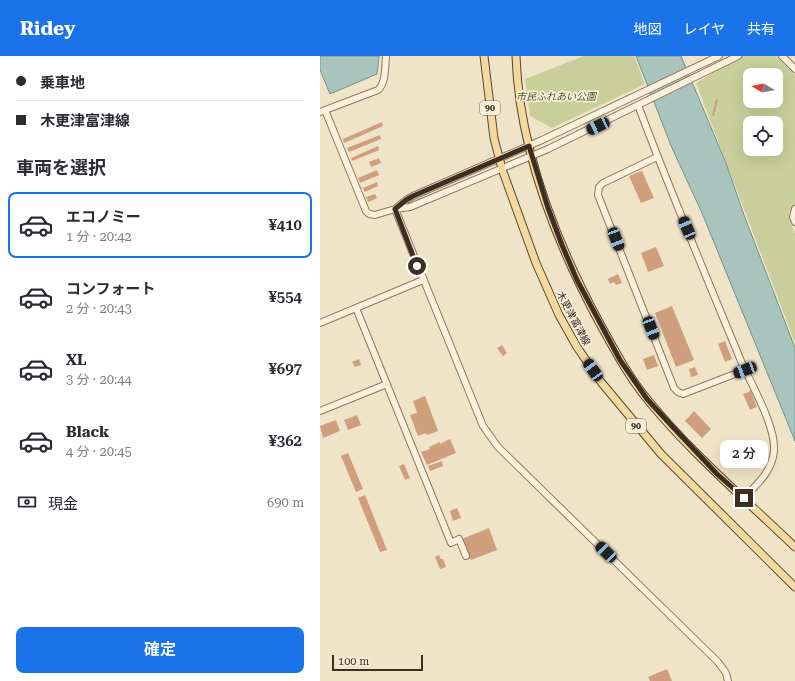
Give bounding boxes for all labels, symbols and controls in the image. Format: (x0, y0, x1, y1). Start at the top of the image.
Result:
text: Ridey (20, 17, 75, 40)
text: 地図 (633, 21, 661, 37)
text: レイヤ (683, 21, 725, 37)
text: 共有 (747, 21, 775, 37)
north arrow (743, 68, 783, 108)
map controls (743, 68, 783, 156)
text: 乗車地 (40, 74, 85, 92)
park label: 市民ふれあい公園 (516, 91, 598, 102)
road number: 90 (480, 101, 500, 115)
text: 木更津富津線 (40, 112, 130, 130)
car (585, 115, 611, 137)
button: locate (743, 116, 783, 156)
text: 車両を選択 (16, 157, 106, 178)
icon: car (18, 207, 54, 243)
text: エコノミー (66, 208, 141, 226)
car (677, 215, 697, 241)
text: ¥410 (268, 216, 302, 234)
car (606, 226, 626, 252)
text: 1 分 · 20:42 (66, 229, 132, 244)
route start (408, 257, 426, 275)
icon: car (18, 279, 54, 315)
text: コンフォート (66, 280, 156, 298)
text: ¥554 (268, 288, 302, 306)
street label: 木更津富津線 (555, 289, 592, 347)
text: 2 分 · 20:43 (66, 301, 132, 316)
car (641, 315, 661, 341)
icon: car (18, 351, 54, 387)
text: XL (66, 351, 87, 369)
car (581, 357, 605, 383)
text: ¥697 (268, 360, 302, 378)
car (732, 360, 758, 380)
text: 3 分 · 20:44 (66, 372, 132, 387)
road number: 90 (626, 419, 646, 433)
icon: car (18, 423, 54, 459)
text: Black (66, 423, 109, 441)
text: ¥362 (268, 432, 302, 450)
callout: 2 分 (720, 440, 768, 468)
text: 4 分 · 20:45 (66, 444, 132, 459)
text: 2 分 (732, 446, 756, 461)
route end (735, 489, 753, 507)
icon: cash (16, 491, 38, 513)
text: 現金 (48, 495, 78, 513)
text: 690 m (267, 495, 304, 510)
car (593, 539, 619, 565)
button: 確定 (16, 627, 304, 673)
scale bar (332, 653, 423, 672)
text: 100 m (338, 655, 369, 668)

